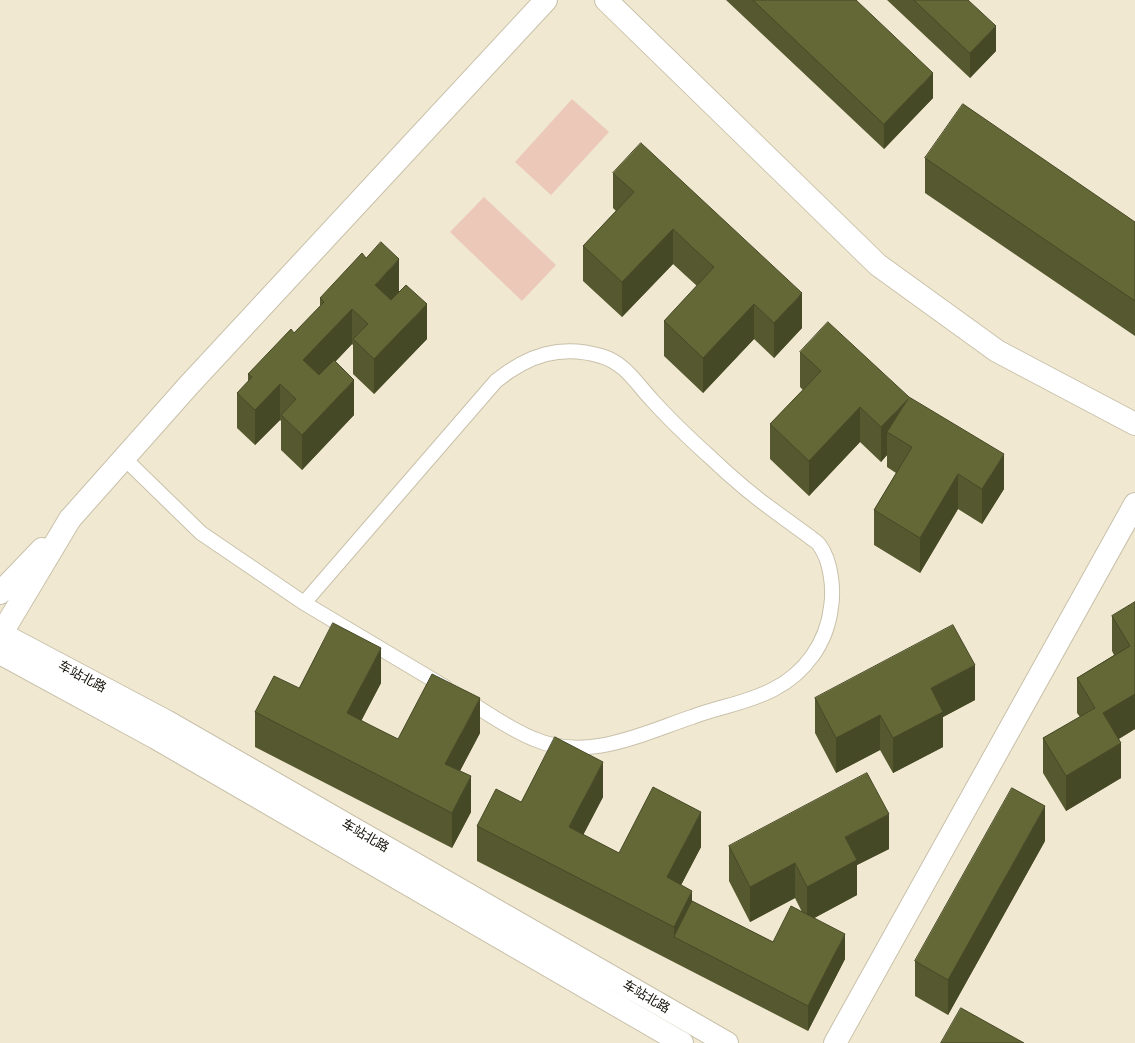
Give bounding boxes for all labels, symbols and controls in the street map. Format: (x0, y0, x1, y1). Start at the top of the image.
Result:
street label: 车站北路 (55, 658, 109, 696)
street label: 车站北路 (339, 816, 391, 856)
street label: 车站北路 (620, 977, 672, 1017)

